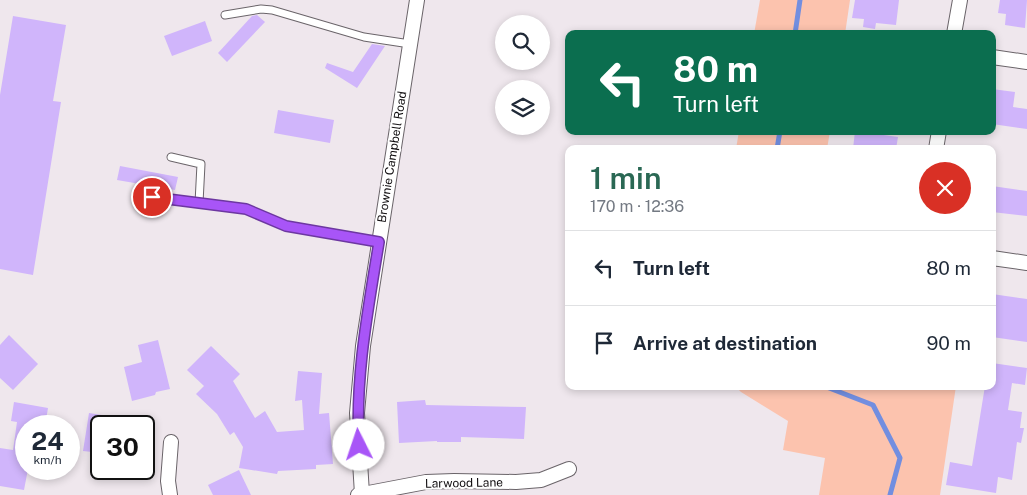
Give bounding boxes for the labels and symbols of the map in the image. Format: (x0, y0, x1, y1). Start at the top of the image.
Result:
street label: Brownie Campbell Road (375, 90, 409, 224)
pin (131, 176, 173, 218)
speed limit sign: 30 (90, 415, 155, 480)
position arrow (332, 418, 384, 470)
street label: Larwood Lane (425, 475, 503, 491)

